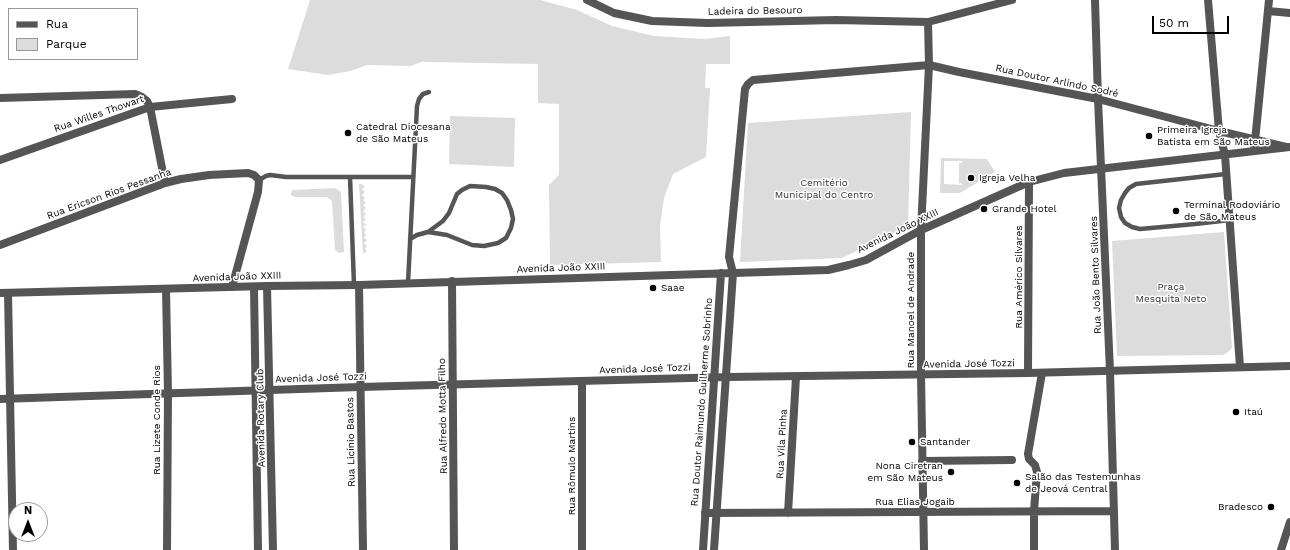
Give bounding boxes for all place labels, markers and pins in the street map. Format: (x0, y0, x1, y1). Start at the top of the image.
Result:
place label: Catedral Diocesana de São Mateus (356, 121, 451, 144)
place label: Primeira Igreja Batista em São Mateus (1157, 124, 1270, 148)
marker: Catedral Diocesana de São Mateus (343, 128, 353, 138)
marker: Primeira Igreja Batista em São Mateus (1144, 131, 1154, 141)
place label: Igreja Velha (979, 172, 1035, 184)
marker: Igreja Velha (966, 173, 976, 183)
place label: Terminal Rodoviário de São Mateus (1184, 199, 1280, 222)
place label: Grande Hotel (992, 203, 1057, 215)
marker: Grande Hotel (979, 204, 989, 214)
marker: Terminal Rodoviário de São Mateus (1171, 206, 1181, 216)
place label: Saae (661, 282, 684, 294)
marker: Saae (648, 283, 658, 293)
place label: Itaú (1244, 406, 1263, 418)
marker: Itaú (1231, 407, 1241, 417)
place label: Santander (920, 436, 970, 448)
marker: Santander (907, 437, 917, 447)
place label: Nona Ciretran em São Mateus (868, 460, 943, 484)
marker: Nona Ciretran em São Mateus (946, 467, 956, 477)
place label: Salão das Testemunhas de Jeová Central (1025, 471, 1141, 494)
marker: Salão das Testemunhas de Jeová Central (1012, 478, 1022, 488)
place label: Bradesco (1218, 501, 1263, 513)
marker: Bradesco (1266, 502, 1276, 512)

